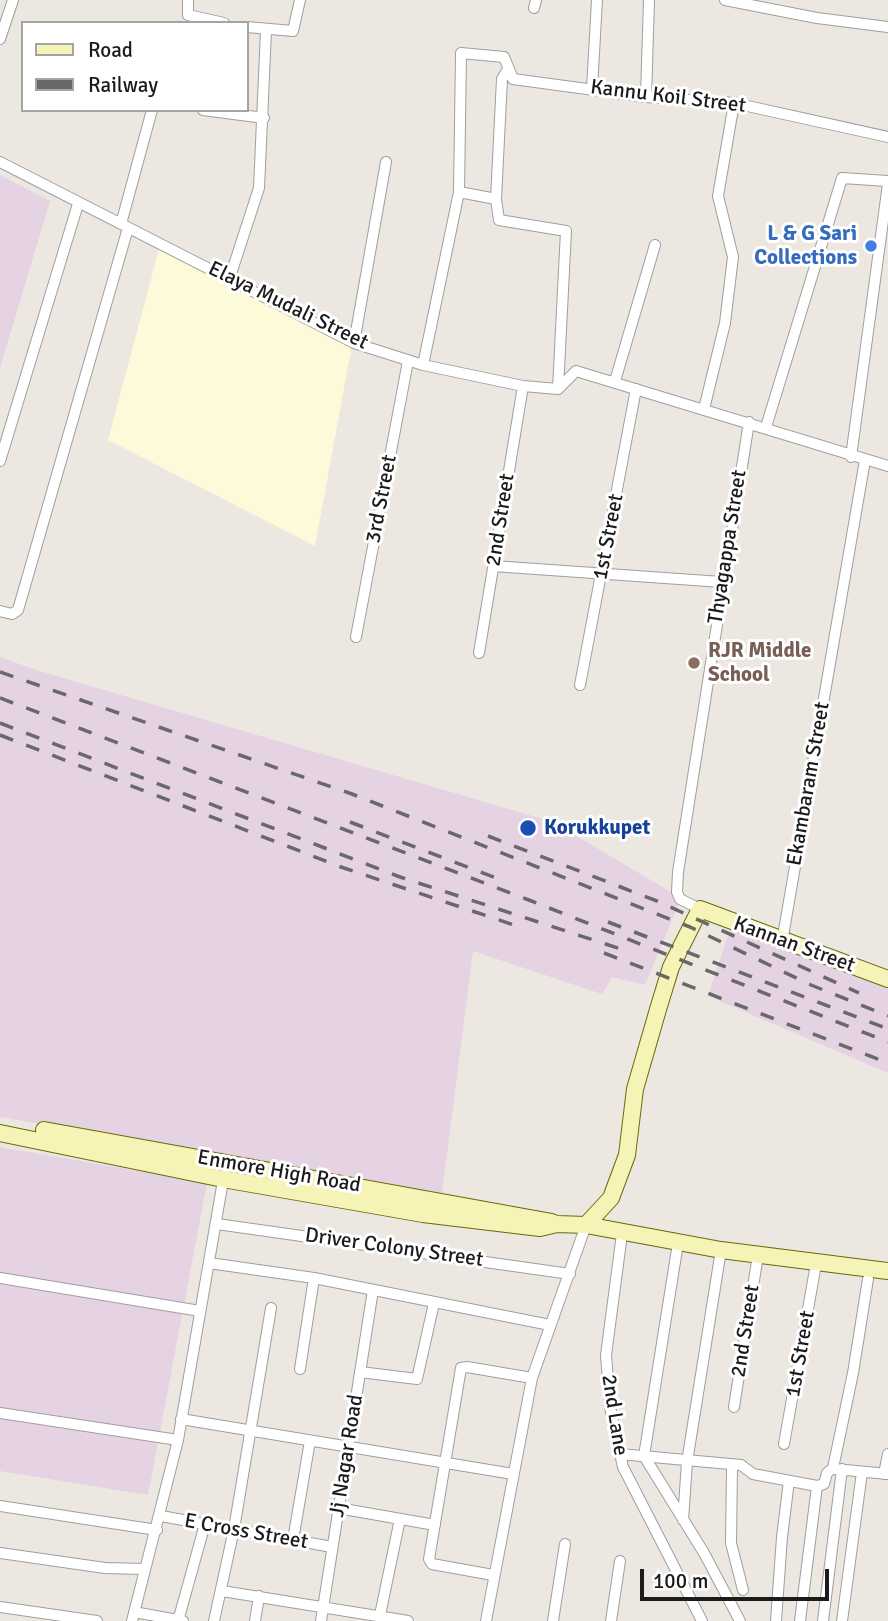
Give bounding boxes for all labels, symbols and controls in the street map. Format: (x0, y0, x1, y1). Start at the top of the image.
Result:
legend (21, 21, 248, 112)
text: Road (88, 37, 133, 63)
text: Railway (88, 72, 158, 98)
street label: Kannu Koil Street (589, 75, 747, 119)
place label: L & G Sari Collections (754, 221, 857, 271)
marker: L & G Sari Collections (863, 238, 879, 254)
street label: Elaya Mudali Street (204, 256, 372, 356)
street label: 3rd Street (361, 453, 403, 545)
street label: Thyagappa Street (703, 468, 753, 626)
street label: 2nd Street (481, 472, 521, 568)
street label: 1st Street (588, 492, 630, 582)
place label: RJR Middle School (708, 638, 812, 688)
marker: RJR Middle School (686, 655, 702, 671)
street label: Ekambaram Street (782, 700, 836, 868)
place label: Korukkupet (544, 815, 650, 841)
marker: Korukkupet (518, 818, 538, 838)
street label: Kannan Street (730, 911, 858, 979)
street label: Enmore High Road (195, 1145, 363, 1199)
street label: Driver Colony Street (303, 1223, 485, 1273)
street label: 2nd Street (726, 1283, 766, 1379)
street label: 1st Street (781, 1309, 821, 1399)
street label: 2nd Lane (595, 1373, 633, 1457)
street label: Jj Nagar Road (325, 1393, 369, 1519)
street label: E Cross Street (182, 1509, 310, 1555)
scale bar (643, 1554, 832, 1598)
text: 100 m (653, 1568, 708, 1594)

